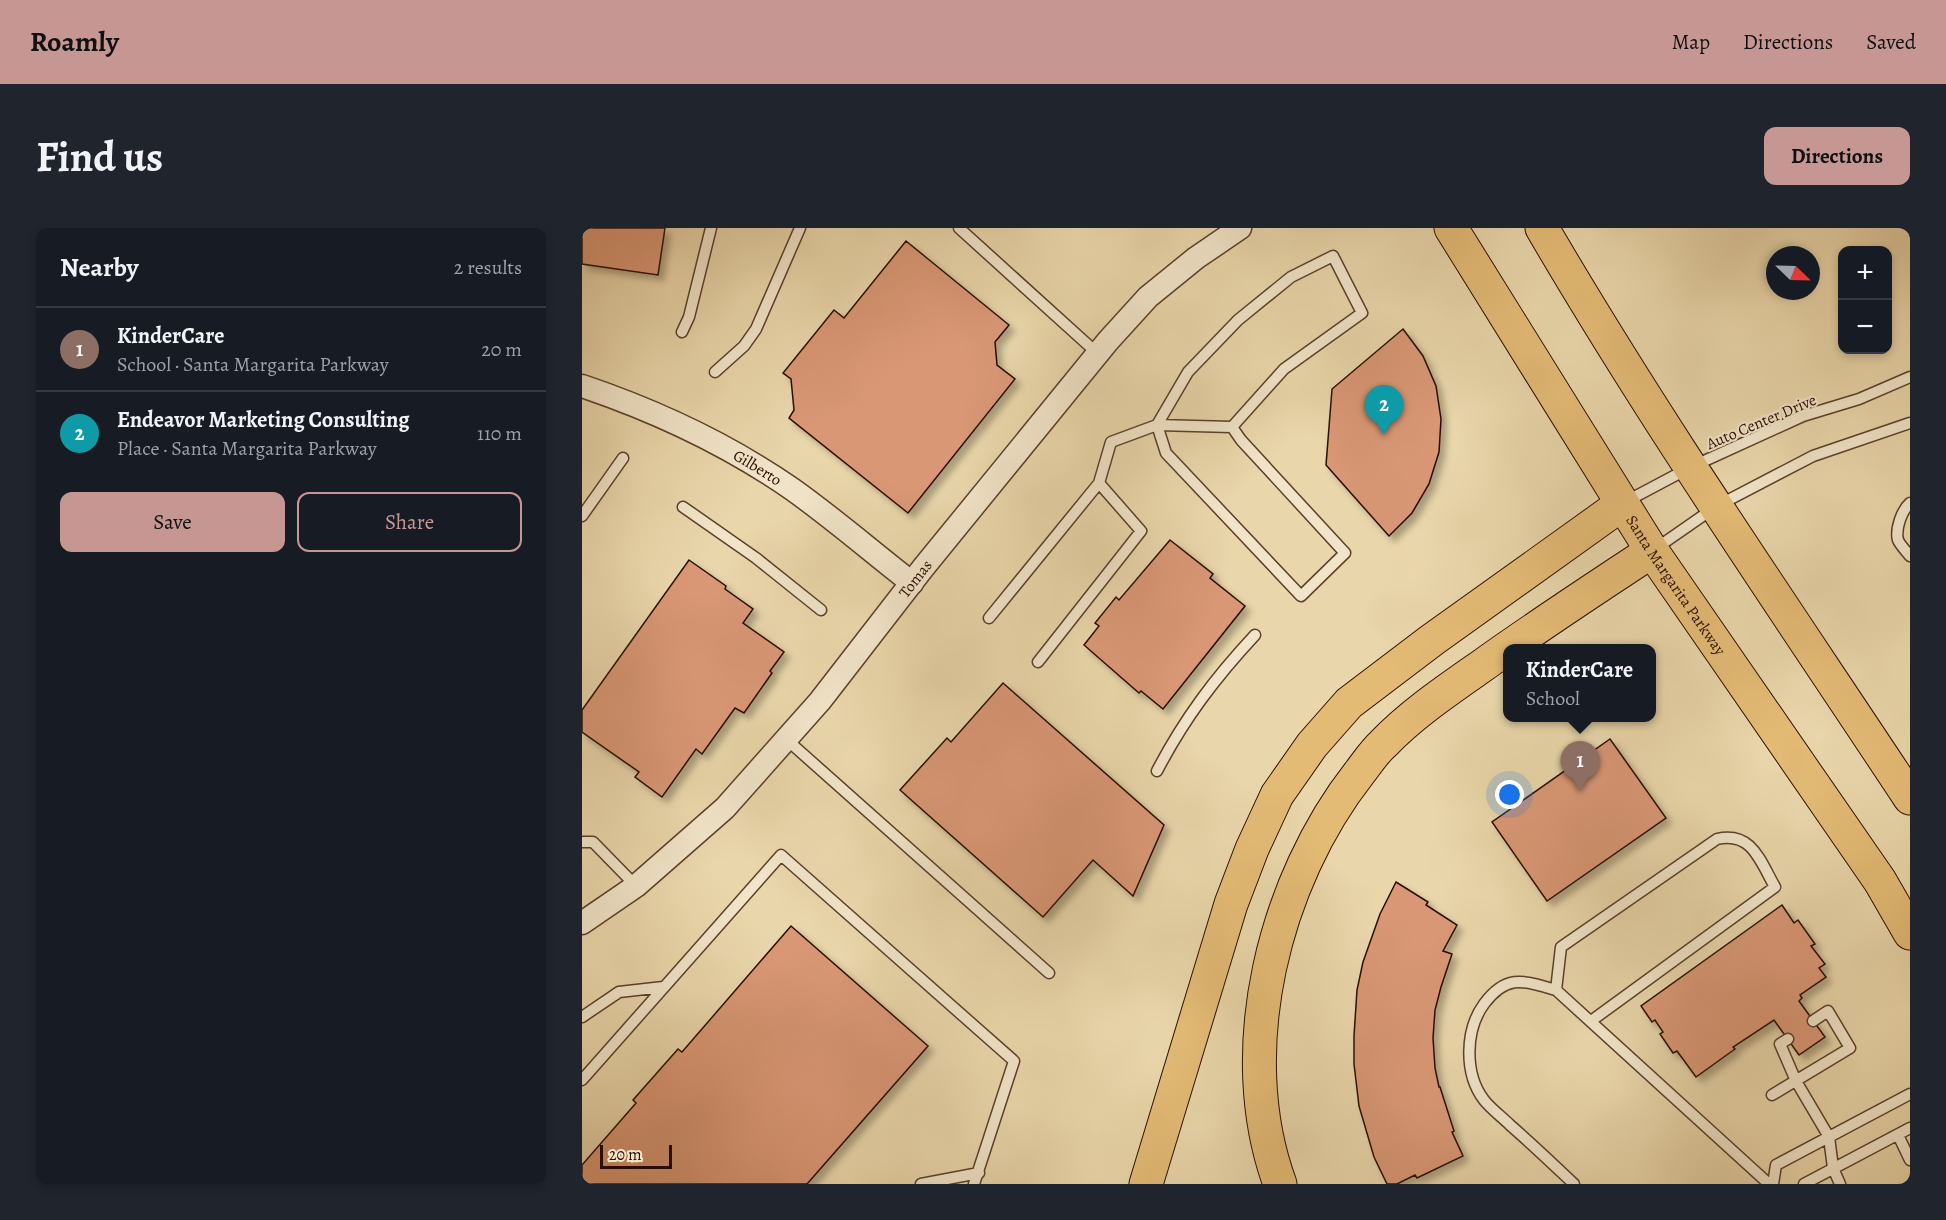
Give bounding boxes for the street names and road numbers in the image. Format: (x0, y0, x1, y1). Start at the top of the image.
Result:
street label: Auto Center Drive (1702, 389, 1820, 455)
street label: Gilberto (729, 445, 786, 491)
street label: Santa Margarita Parkway (1620, 511, 1731, 660)
street label: Tomas (894, 555, 938, 603)

